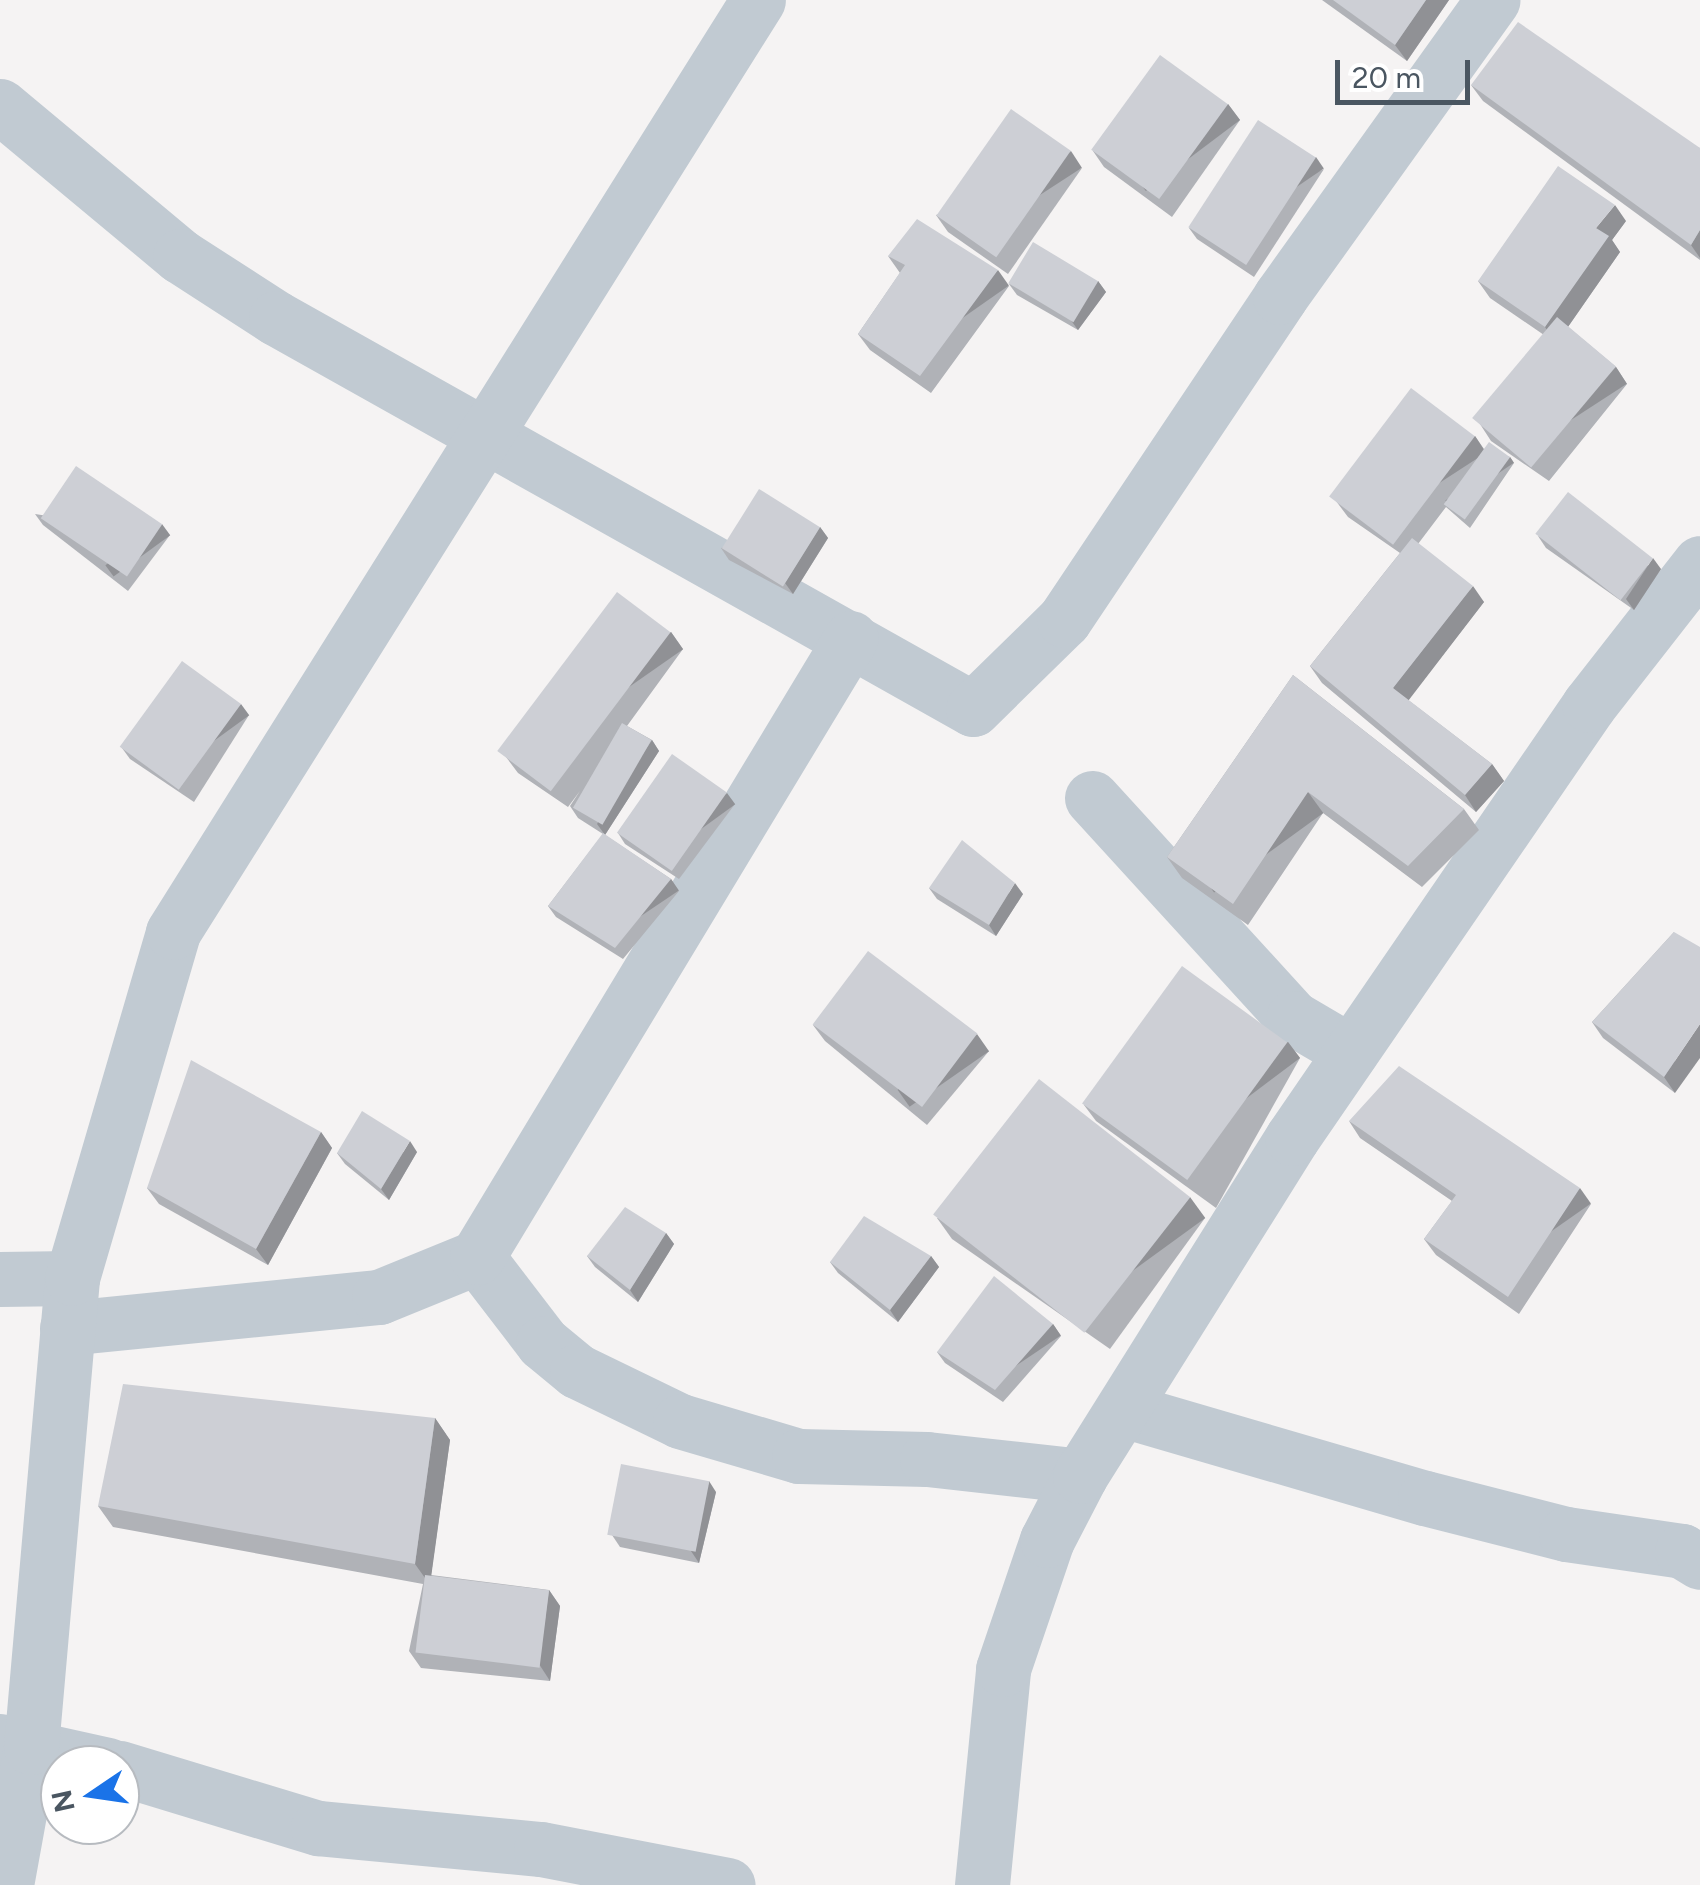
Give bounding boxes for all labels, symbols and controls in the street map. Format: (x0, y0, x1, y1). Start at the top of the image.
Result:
scale bar (1340, 40, 1475, 102)
text: 20 m (1352, 59, 1421, 96)
north arrow (40, 1745, 140, 1845)
text: N (44, 1787, 82, 1816)

